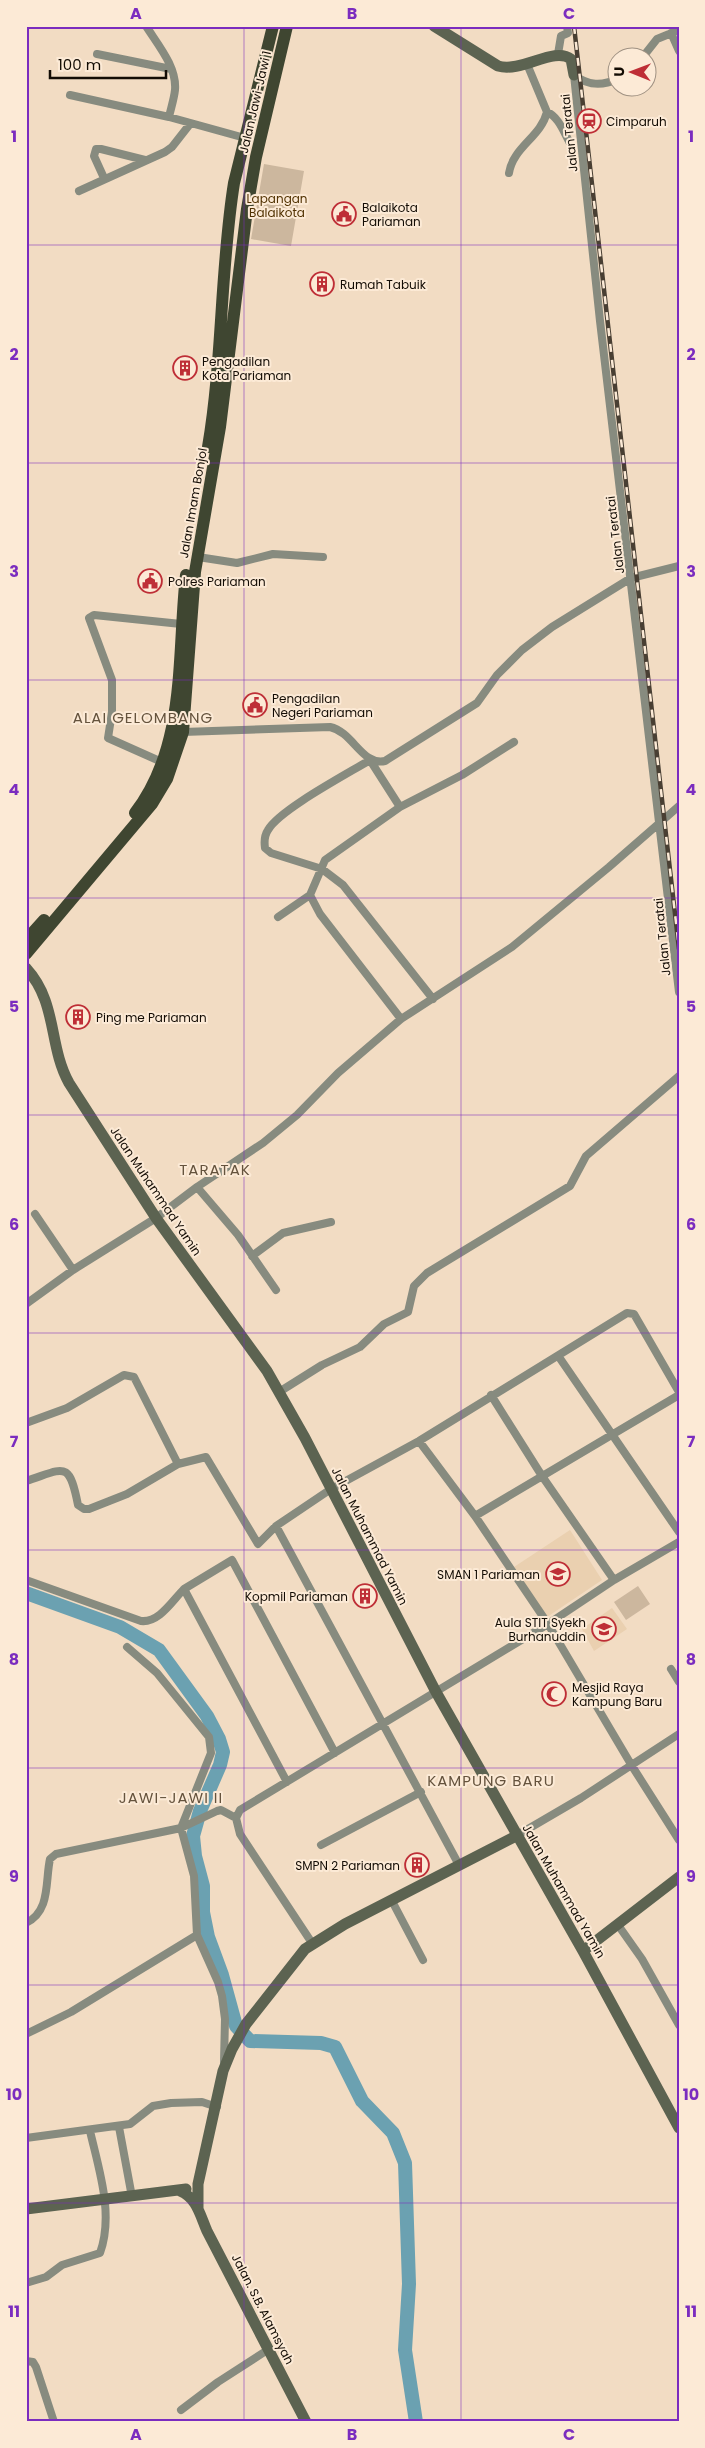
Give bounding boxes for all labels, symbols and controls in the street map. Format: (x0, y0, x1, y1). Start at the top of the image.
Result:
text: A (130, 2, 142, 25)
text: B (347, 2, 357, 25)
text: C (563, 2, 575, 25)
scale bar (50, 48, 166, 80)
north arrow (608, 48, 658, 98)
street label: Jalan Jawi-Jawi 1 (235, 49, 275, 155)
text: 100 m (58, 54, 101, 75)
text: U (609, 67, 629, 77)
street label: Jalan Teratai (556, 93, 582, 173)
station icon: Cimparuh (576, 108, 602, 134)
place label: Cimparuh (606, 113, 667, 130)
text: 1 (11, 125, 17, 148)
text: 1 (688, 125, 694, 148)
park label: Lapangan Balaikota (246, 190, 308, 221)
place label: Balaikota Pariaman (362, 199, 421, 230)
public building icon: Balaikota Pariaman (331, 201, 357, 227)
building icon: Rumah Tabuik (309, 271, 335, 297)
place label: Rumah Tabuik (340, 276, 427, 293)
text: 2 (9, 343, 19, 366)
text: 2 (686, 343, 696, 366)
place label: Pengadilan Kota Pariaman (202, 353, 291, 384)
building icon: Pengadilan Kota Pariaman (172, 355, 198, 381)
street label: Jalan Imam Bonjol (175, 446, 211, 559)
street label: Jalan Teratai (602, 495, 628, 575)
text: 3 (9, 560, 19, 583)
text: 3 (686, 560, 696, 583)
public building icon: Polres Pariaman (137, 568, 163, 594)
place label: Polres Pariaman (168, 573, 266, 590)
place label: Pengadilan Negeri Pariaman (272, 690, 373, 721)
public building icon: Pengadilan Negeri Pariaman (242, 692, 268, 718)
district label: ALAI GELOMBANG (73, 707, 213, 728)
text: 4 (9, 778, 20, 801)
text: 4 (686, 778, 697, 801)
street label: Jalan Teratai (649, 897, 675, 977)
text: 5 (9, 995, 19, 1018)
text: 5 (686, 995, 696, 1018)
building icon: Ping me Pariaman (65, 1004, 91, 1030)
place label: Ping me Pariaman (96, 1009, 207, 1026)
street label: Jalan Muhammad Yamin (106, 1123, 206, 1259)
district label: TARATAK (179, 1159, 251, 1180)
text: 6 (9, 1213, 19, 1236)
text: 6 (686, 1213, 696, 1236)
text: 7 (10, 1430, 19, 1453)
text: 7 (687, 1430, 696, 1453)
street label: Jalan Muhammad Yamin (328, 1464, 412, 1608)
school or university icon: SMAN 1 Pariaman (545, 1561, 571, 1587)
place label: SMAN 1 Pariaman (437, 1566, 540, 1583)
building icon: Kopmil Pariaman (352, 1583, 378, 1609)
place label: Kopmil Pariaman (245, 1588, 348, 1605)
place label: Aula STIT Syekh Burhanuddin (495, 1614, 586, 1645)
school or university icon: Aula STIT Syekh Burhanuddin (591, 1616, 617, 1642)
text: 8 (9, 1648, 19, 1671)
text: 8 (686, 1648, 696, 1671)
place label: Mesjid Raya Kampung Baru (572, 1679, 662, 1710)
mosque icon: Mesjid Raya Kampung Baru (541, 1681, 567, 1707)
district label: KAMPUNG BARU (427, 1770, 555, 1791)
district label: JAWI-JAWI II (119, 1787, 223, 1808)
street label: Jalan Muhammad Yamin (519, 1821, 609, 1961)
building icon: SMPN 2 Pariaman (404, 1852, 430, 1878)
place label: SMPN 2 Pariaman (295, 1857, 400, 1874)
text: 9 (9, 1865, 19, 1888)
text: 9 (686, 1865, 696, 1888)
text: 10 (6, 2083, 22, 2106)
text: 10 (683, 2083, 699, 2106)
street label: Jalan. S.B. Alamsyah (228, 2251, 298, 2367)
text: 11 (8, 2300, 20, 2323)
text: 11 (685, 2300, 697, 2323)
text: A (130, 2423, 142, 2446)
text: B (347, 2423, 357, 2446)
text: C (563, 2423, 575, 2446)

